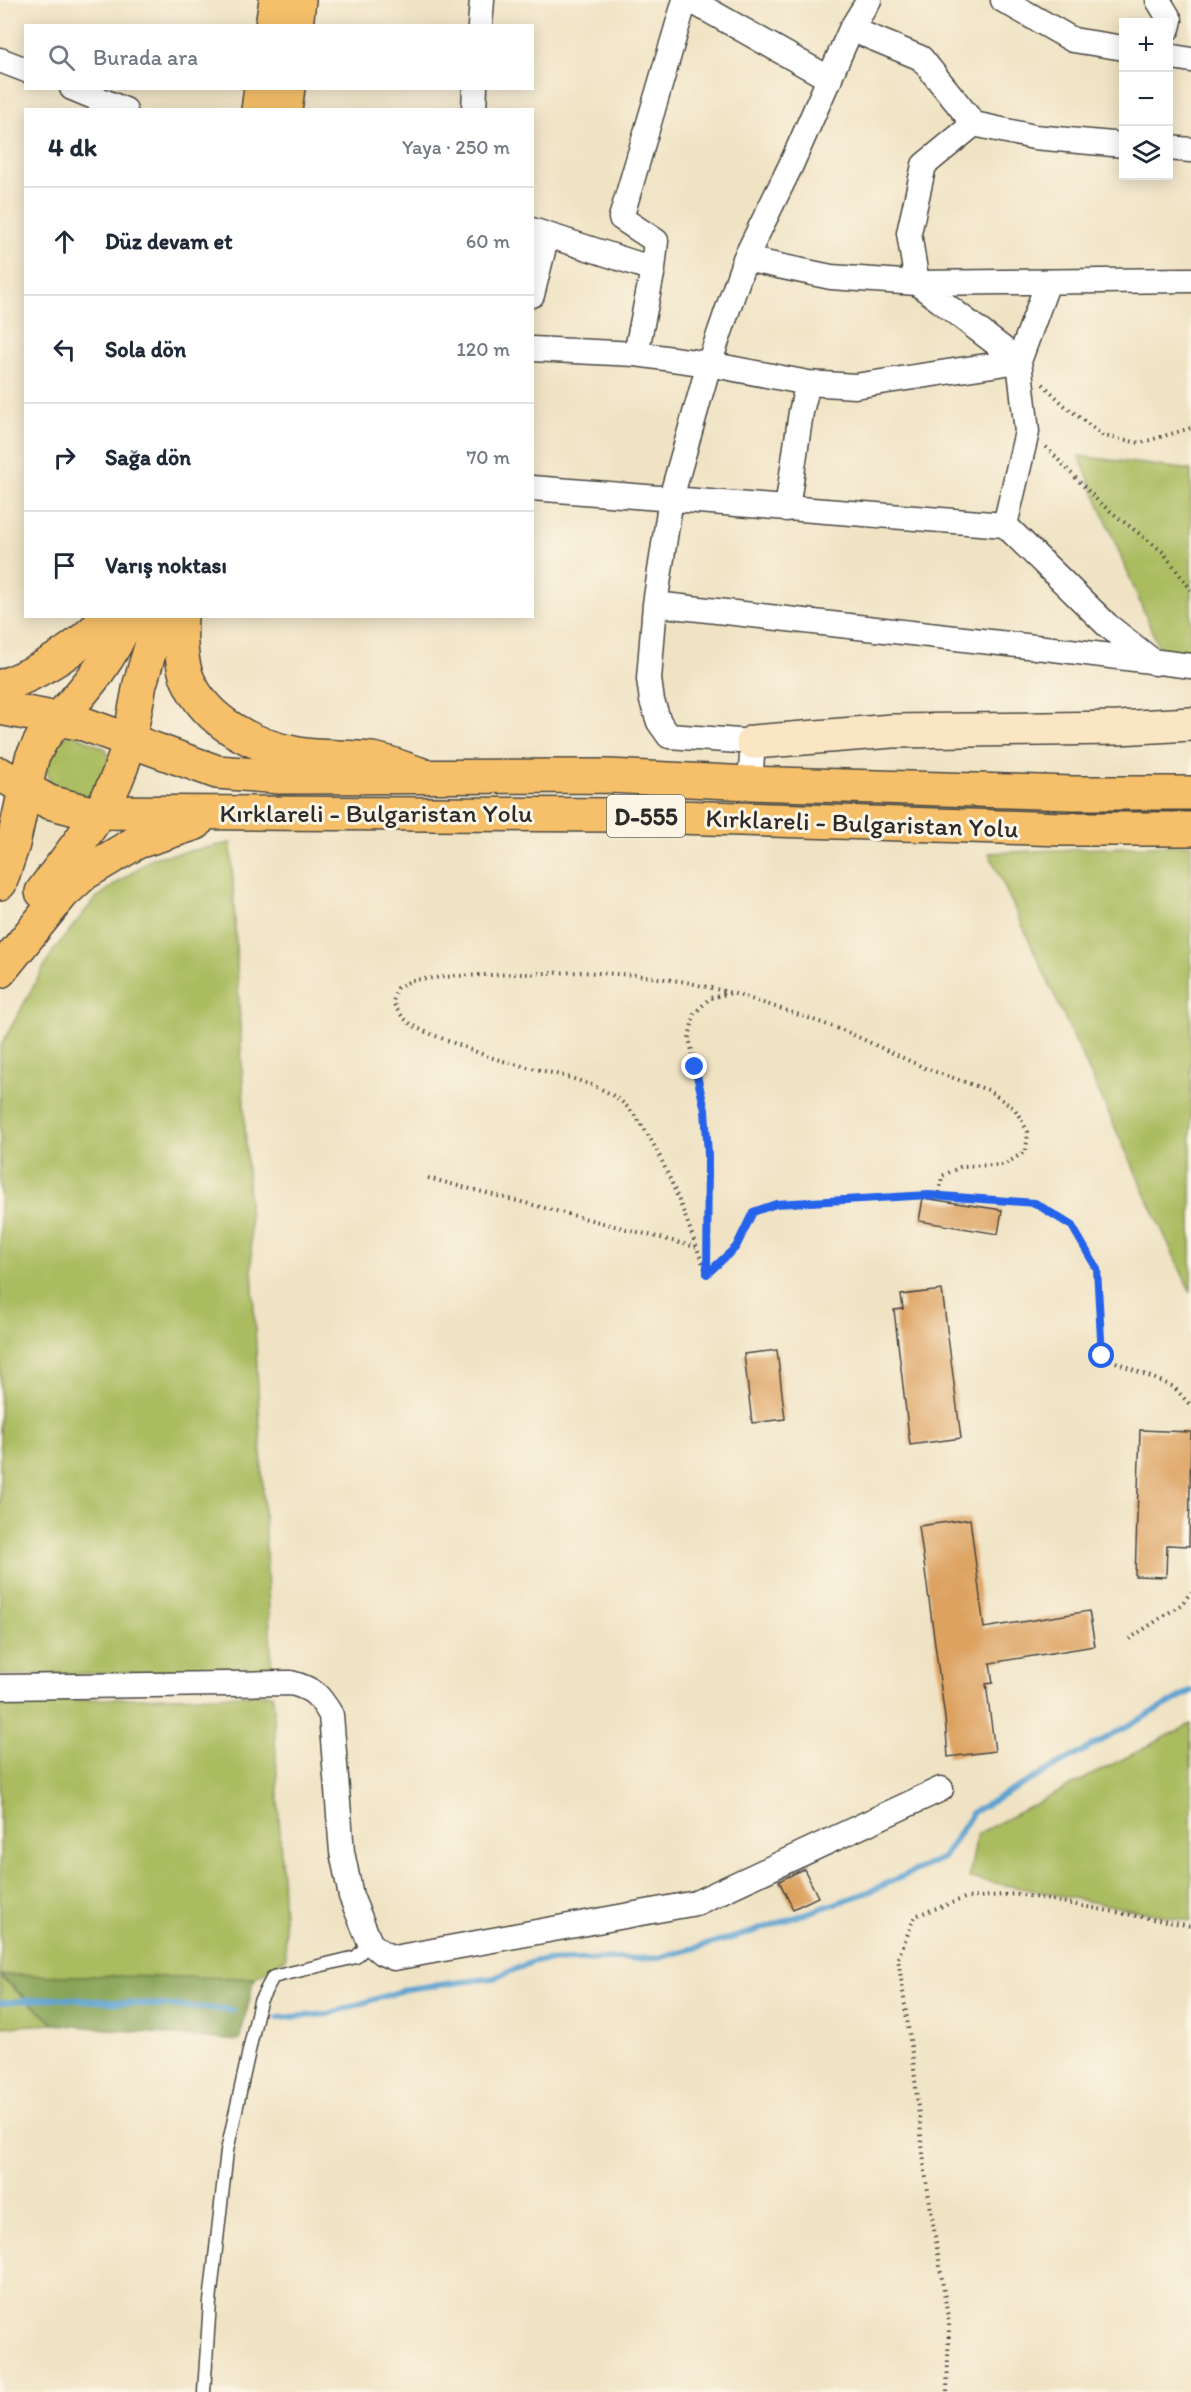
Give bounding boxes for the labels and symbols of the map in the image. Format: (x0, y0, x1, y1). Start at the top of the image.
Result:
road number: D-555 (607, 795, 685, 837)
street label: Kırklareli - Bulgaristan Yolu (220, 797, 533, 829)
street label: Kırklareli - Bulgaristan Yolu (705, 802, 1019, 844)
route end (681, 1053, 707, 1079)
route start (1088, 1342, 1114, 1368)

